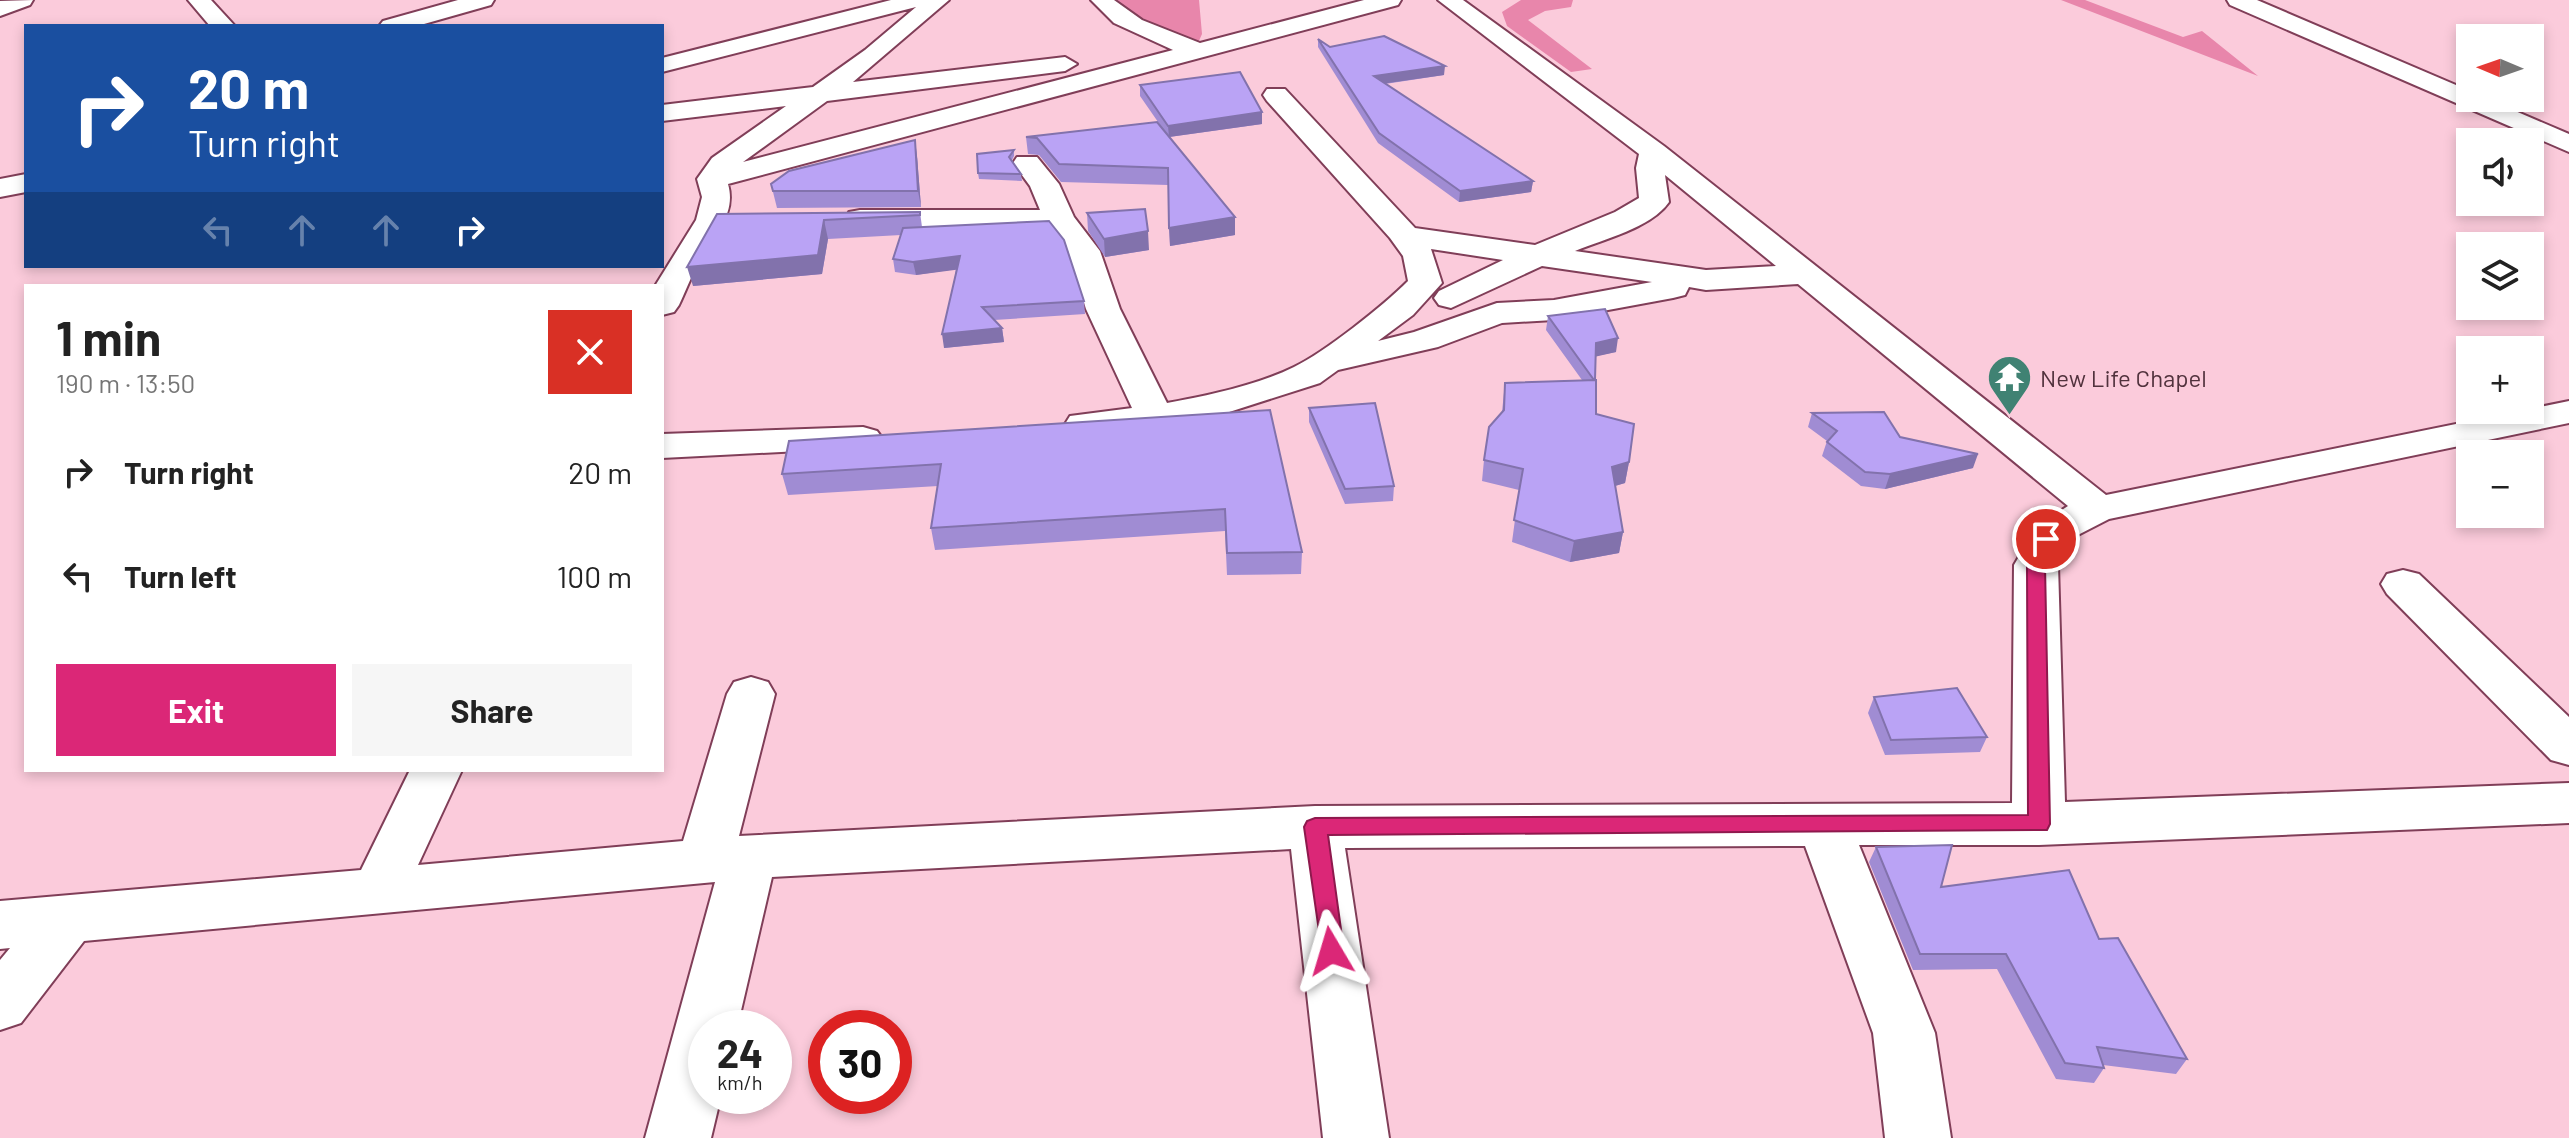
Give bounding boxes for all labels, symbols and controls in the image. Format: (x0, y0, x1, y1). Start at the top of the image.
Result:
north arrow (2456, 24, 2544, 112)
map controls (2456, 24, 2544, 528)
text: 20 m (188, 53, 309, 120)
icon: right (56, 56, 160, 160)
text: Turn right (188, 121, 340, 164)
button: sound (2456, 128, 2544, 216)
icon: left (196, 208, 240, 252)
icon: ahead (280, 208, 324, 252)
icon: ahead (364, 208, 408, 252)
icon: right (448, 208, 492, 252)
button: layers (2456, 232, 2544, 320)
text: 1 min (56, 308, 161, 366)
button: close (548, 310, 632, 394)
button: + (2456, 336, 2544, 424)
temple icon: New Life Chapel (1985, 353, 2033, 416)
place label: New Life Chapel (2040, 363, 2207, 392)
text: 190 m · 13:50 (56, 367, 195, 398)
button: − (2456, 440, 2544, 528)
icon: right (56, 450, 100, 494)
text: Turn right (124, 454, 254, 490)
text: 20 m (568, 454, 632, 490)
pin (2012, 505, 2080, 573)
icon: arrive (2024, 517, 2068, 561)
icon: left (56, 554, 100, 598)
text: Turn left (124, 558, 237, 594)
text: 100 m (557, 558, 632, 594)
button: Exit (56, 664, 336, 756)
button: Share (352, 664, 632, 756)
position arrow (1289, 909, 1373, 993)
speed limit sign: 30 (808, 1010, 912, 1114)
text: 24 (717, 1028, 763, 1076)
text: km/h (717, 1070, 763, 1094)

